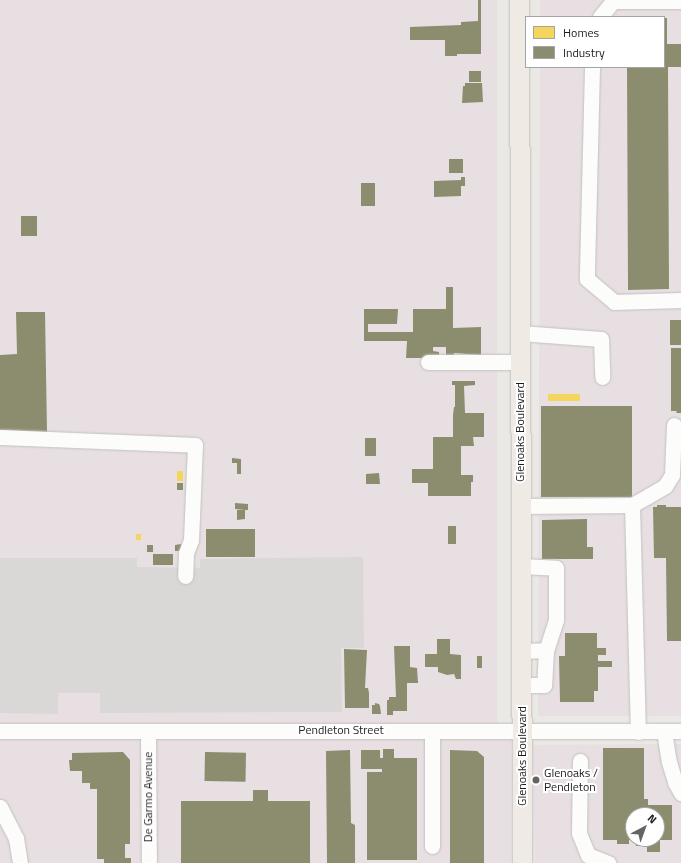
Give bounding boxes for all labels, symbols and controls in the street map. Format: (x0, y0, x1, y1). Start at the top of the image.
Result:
legend (525, 16, 665, 68)
text: Homes (563, 23, 599, 42)
text: Industry (563, 43, 605, 62)
street label: Glenoaks Boulevard (513, 382, 527, 482)
street label: Glenoaks Boulevard (515, 706, 529, 806)
street label: Pendleton Street (298, 723, 384, 737)
street label: De Garmo Avenue (141, 752, 155, 842)
place label: Glenoaks / Pendleton (544, 766, 598, 794)
marker: Glenoaks / Pendleton (531, 775, 541, 785)
north arrow (625, 807, 665, 847)
text: N (644, 810, 660, 827)

